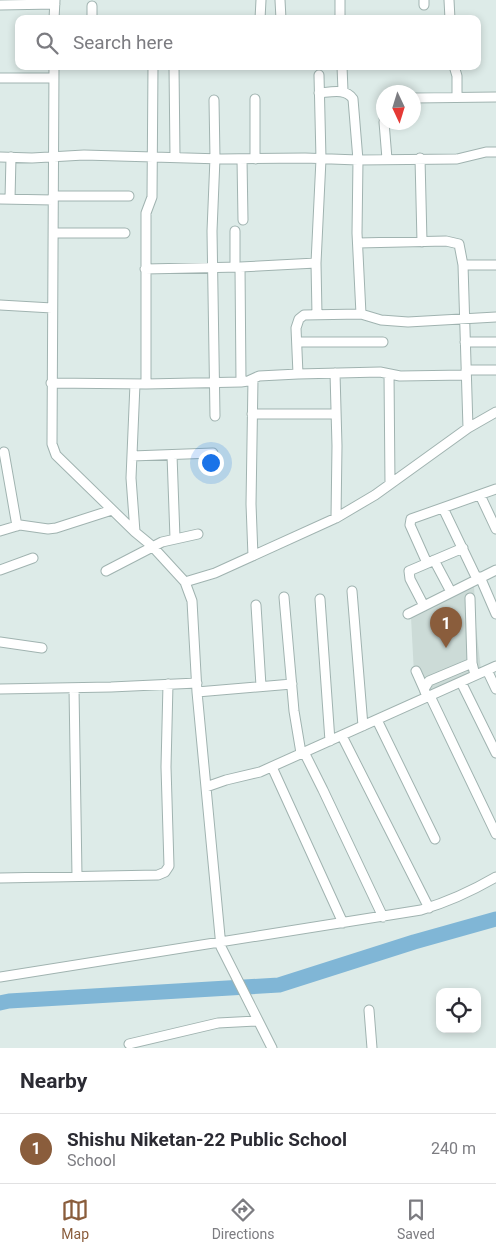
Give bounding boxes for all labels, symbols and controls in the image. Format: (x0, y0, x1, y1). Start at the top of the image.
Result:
search box (15, 15, 481, 70)
icon: search (33, 29, 61, 57)
text: Search here (73, 31, 173, 54)
north arrow (376, 85, 421, 130)
your location (198, 450, 224, 476)
pin: 1 (430, 607, 462, 648)
map controls (436, 988, 481, 1033)
button: locate (436, 988, 481, 1033)
text: Nearby (20, 1069, 87, 1093)
text: Shishu Niketan-22 Public School (67, 1128, 347, 1151)
text: 1 (31, 1139, 41, 1158)
text: 240 m (431, 1139, 476, 1158)
text: School (67, 1151, 116, 1170)
tab: Map (61, 1196, 89, 1242)
tab: Directions (212, 1196, 275, 1242)
tab: Saved (397, 1196, 435, 1242)

